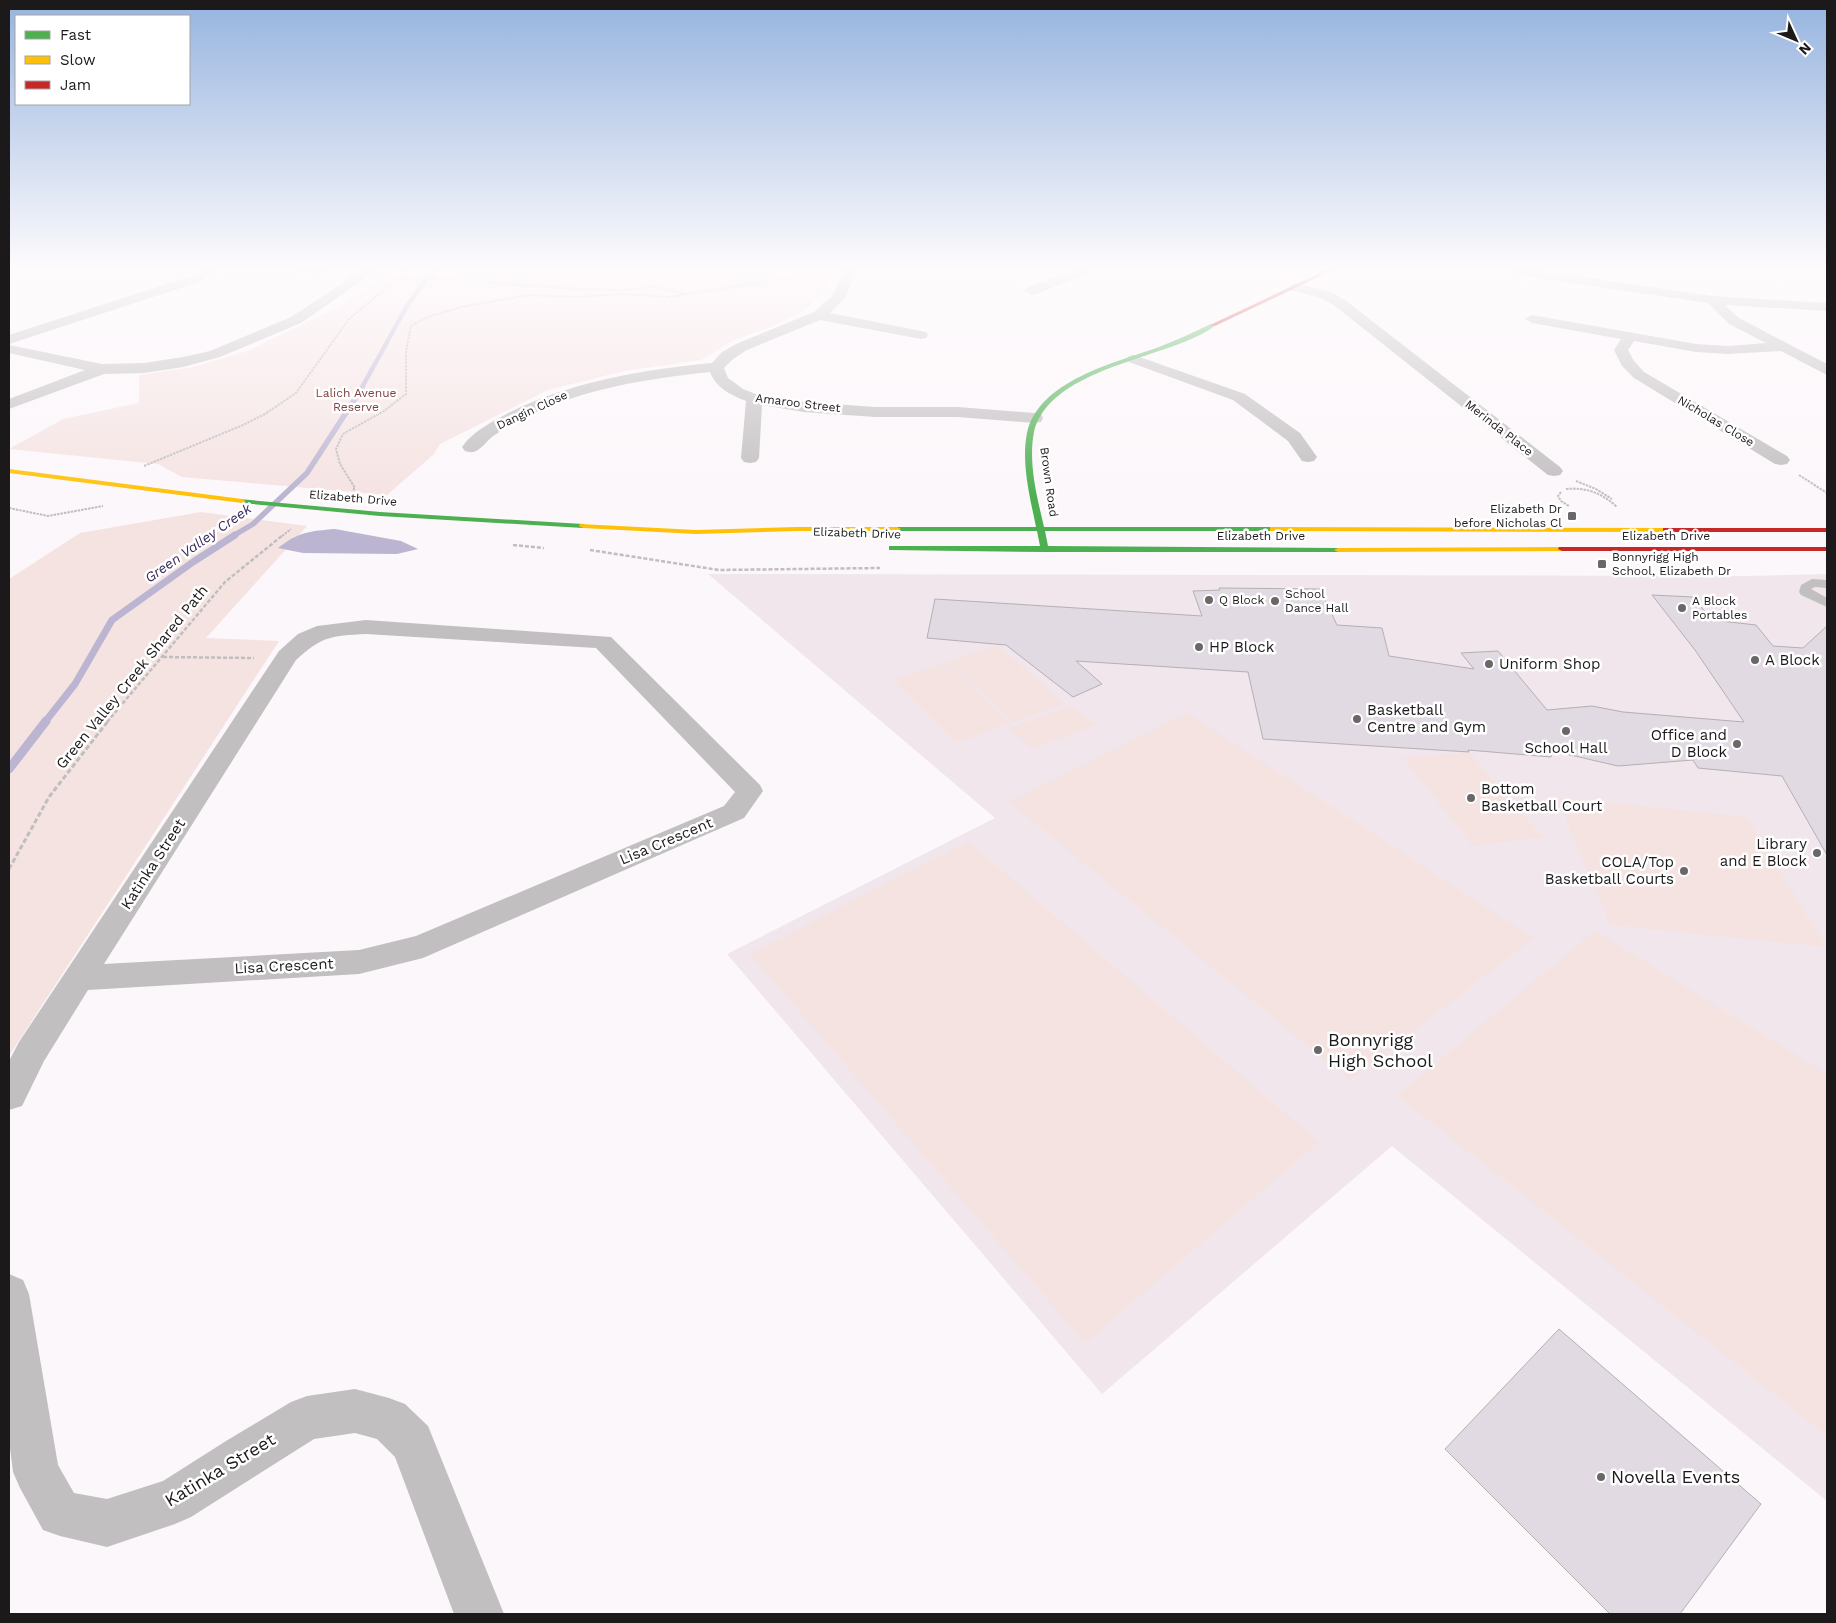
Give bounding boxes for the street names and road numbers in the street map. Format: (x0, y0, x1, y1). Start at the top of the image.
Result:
street label: Dangin Close (494, 387, 570, 432)
street label: Amaroo Street (755, 391, 841, 415)
street label: Nicholas Close (1675, 393, 1757, 449)
street label: Merinda Place (1462, 397, 1536, 459)
street label: Brown Road (1037, 446, 1061, 518)
street label: Elizabeth Drive (308, 487, 398, 509)
street label: Elizabeth Drive (813, 524, 901, 542)
street label: Elizabeth Drive (1217, 529, 1305, 543)
street label: Elizabeth Drive (1622, 529, 1710, 543)
street label: Green Valley Creek Shared Path (52, 581, 212, 773)
street label: Lisa Crescent (617, 813, 716, 869)
street label: Katinka Street (117, 815, 189, 913)
street label: Lisa Crescent (234, 954, 335, 978)
street label: Katinka Street (161, 1428, 279, 1511)

